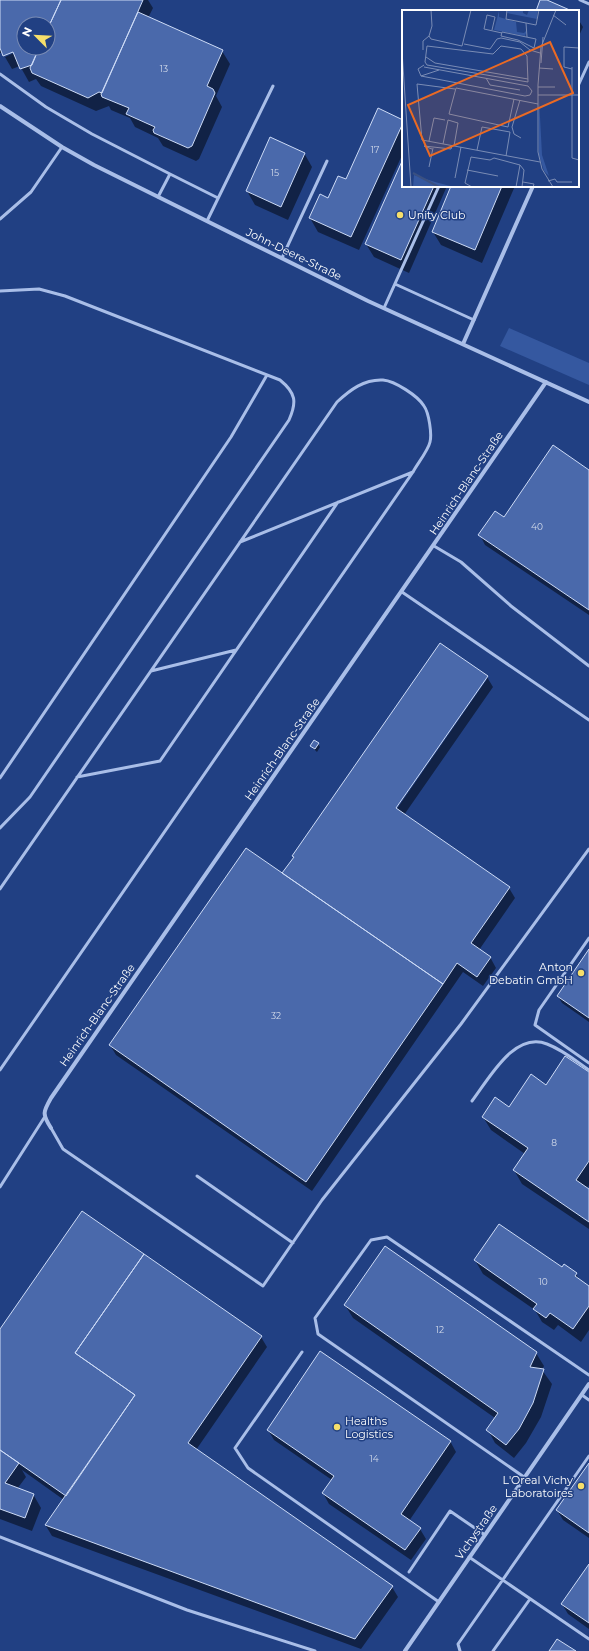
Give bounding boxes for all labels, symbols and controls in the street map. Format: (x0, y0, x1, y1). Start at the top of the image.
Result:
inset map (402, 10, 579, 187)
north arrow (16, 16, 56, 56)
text: N (19, 25, 35, 39)
house number: 13 (160, 63, 168, 74)
house number: 17 (371, 144, 379, 155)
house number: 15 (271, 167, 279, 178)
place label: Unity Club (408, 208, 466, 222)
marker: Unity Club (395, 210, 405, 220)
street label: John-Deere-Straße (243, 224, 344, 283)
street label: Heinrich-Blanc-Straße (426, 428, 506, 537)
house number: 40 (531, 521, 543, 532)
street label: Heinrich-Blanc-Straße (241, 695, 323, 803)
place label: Anton Debatin GmbH (489, 960, 573, 987)
street label: Heinrich-Blanc-Straße (56, 961, 138, 1069)
marker: Anton Debatin GmbH (576, 968, 586, 978)
house number: 32 (271, 1010, 281, 1021)
house number: 8 (551, 1137, 557, 1148)
house number: 10 (538, 1276, 548, 1287)
house number: 12 (436, 1324, 444, 1335)
place label: Healths Logistics (345, 1414, 394, 1441)
marker: Healths Logistics (332, 1422, 342, 1432)
house number: 14 (369, 1453, 379, 1464)
place label: L'Oreal Vichy Laboratoires (502, 1473, 574, 1500)
marker: L'Oreal Vichy Laboratoires (576, 1481, 586, 1491)
street label: Vichystraße (452, 1502, 500, 1562)

